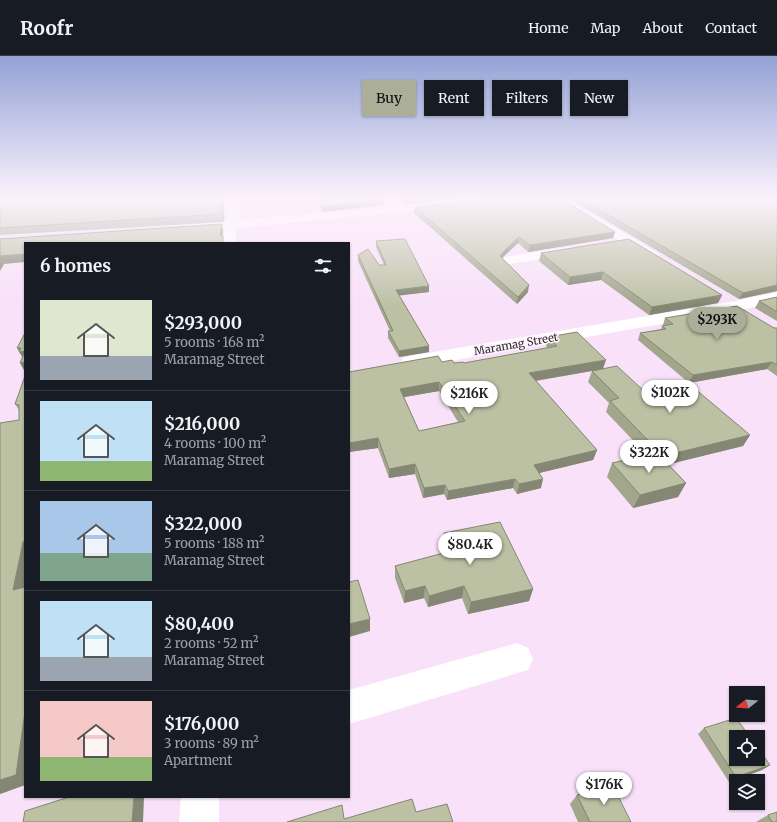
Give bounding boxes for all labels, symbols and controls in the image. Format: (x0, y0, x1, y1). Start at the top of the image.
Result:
text: Roofr (20, 16, 73, 40)
text: Home (528, 19, 569, 37)
text: Map (591, 19, 620, 37)
text: About (642, 19, 683, 37)
text: Contact (705, 19, 757, 37)
chip: Buy (362, 80, 416, 116)
chip: Rent (424, 80, 484, 116)
chip: Filters (492, 80, 562, 116)
chip: New (570, 80, 628, 116)
text: 6 homes (40, 255, 111, 277)
icon: filters (312, 255, 334, 277)
pin: $293K (689, 307, 745, 341)
text: $293K (697, 311, 737, 328)
text: $293,000 (164, 312, 242, 334)
icon: home (72, 316, 120, 364)
street label: Maramag Street (473, 330, 560, 358)
text: 5 rooms · 168 m² (164, 334, 264, 351)
text: Maramag Street (164, 351, 264, 368)
pin: $102K (642, 380, 698, 414)
pin: $216K (441, 381, 497, 415)
text: $102K (650, 384, 690, 401)
text: $216K (450, 385, 488, 402)
text: $216,000 (164, 413, 240, 435)
icon: home (72, 417, 120, 465)
text: 4 rooms · 100 m² (164, 435, 266, 452)
pin: $322K (621, 440, 677, 474)
text: $322K (629, 444, 669, 461)
text: Maramag Street (164, 452, 264, 469)
text: $322,000 (164, 513, 242, 535)
icon: home (72, 517, 120, 565)
pin: $80.4K (437, 532, 503, 566)
text: 5 rooms · 188 m² (164, 535, 264, 552)
text: $80.4K (447, 536, 493, 553)
text: Maramag Street (164, 552, 264, 569)
text: $80,400 (164, 613, 234, 635)
icon: home (72, 617, 120, 665)
text: 2 rooms · 52 m² (164, 635, 258, 652)
text: Maramag Street (164, 652, 264, 669)
north arrow (729, 686, 765, 722)
map controls (729, 686, 765, 810)
text: $176,000 (164, 713, 239, 735)
icon: home (72, 717, 120, 765)
button: locate (729, 730, 765, 766)
text: 3 rooms · 89 m² (164, 735, 259, 752)
text: Apartment (164, 752, 232, 769)
pin: $176K (576, 772, 632, 806)
button: layers (729, 774, 765, 810)
text: $176K (585, 776, 623, 793)

